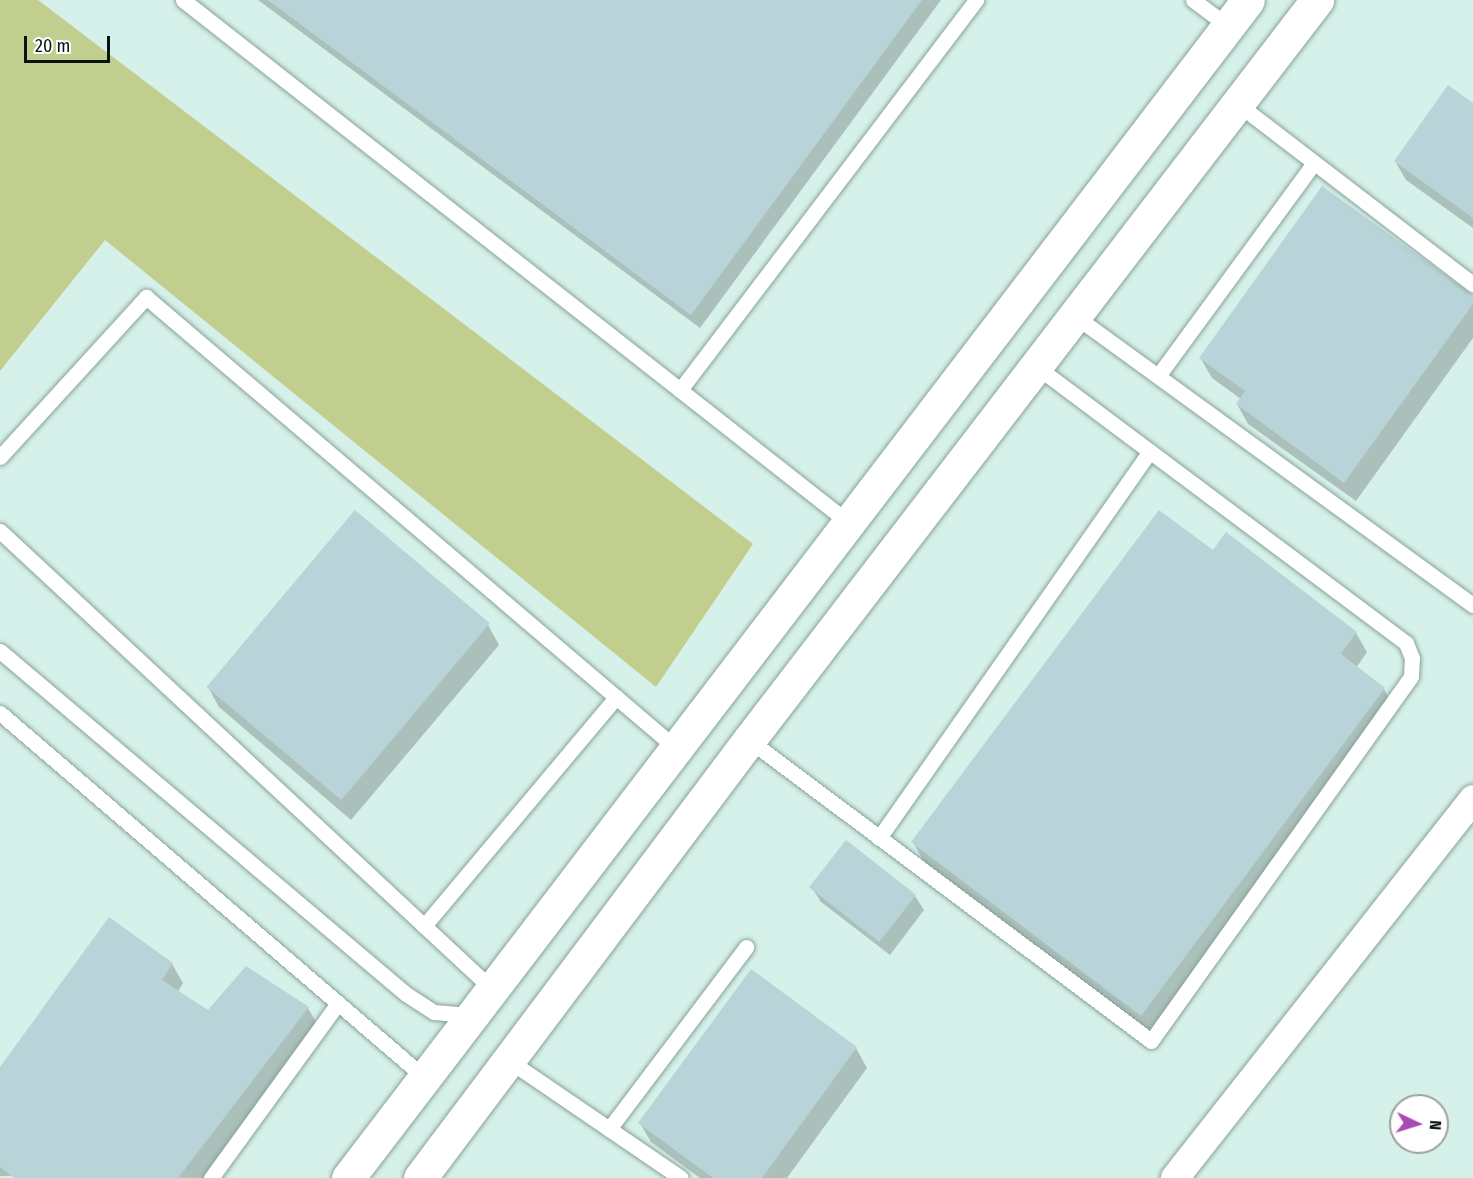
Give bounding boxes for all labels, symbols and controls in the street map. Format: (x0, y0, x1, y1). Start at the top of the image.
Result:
scale bar (27, 24, 112, 62)
text: 20 m (35, 35, 70, 57)
north arrow (1389, 1094, 1449, 1154)
text: N (1426, 1120, 1445, 1131)

